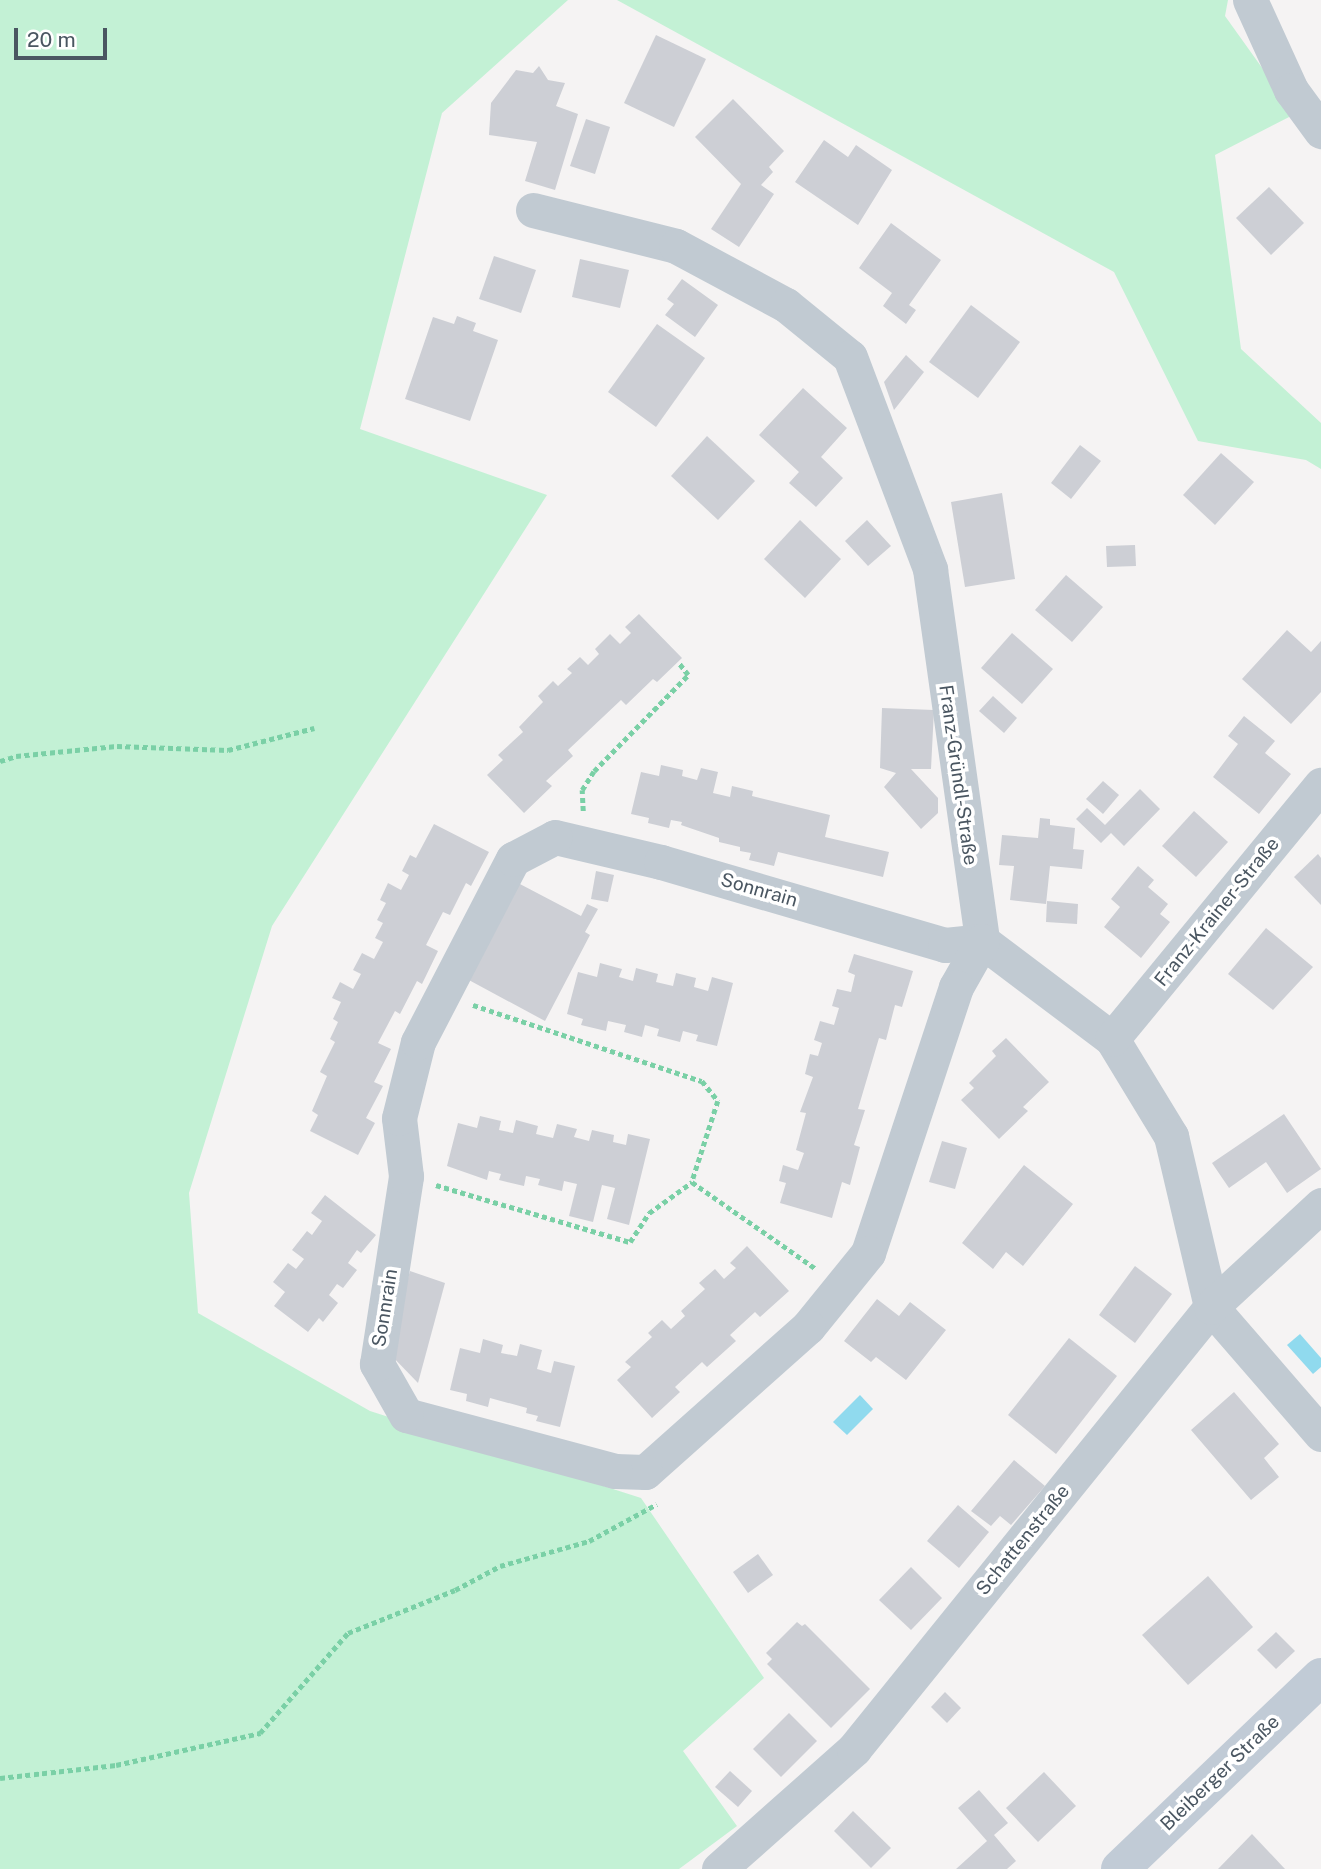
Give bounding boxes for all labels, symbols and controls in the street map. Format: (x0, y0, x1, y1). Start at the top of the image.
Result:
scale bar (18, 14, 110, 58)
text: 20 m (27, 27, 76, 52)
street label: Franz-Gründl-Straße (934, 683, 982, 867)
street label: Franz-Krainer-Straße (1150, 833, 1284, 991)
street label: Sonnrain (718, 868, 800, 912)
street label: Sonnrain (368, 1267, 402, 1349)
street label: Schattenstraße (972, 1480, 1074, 1600)
street label: Bleiberger Straße (1156, 1710, 1284, 1836)

